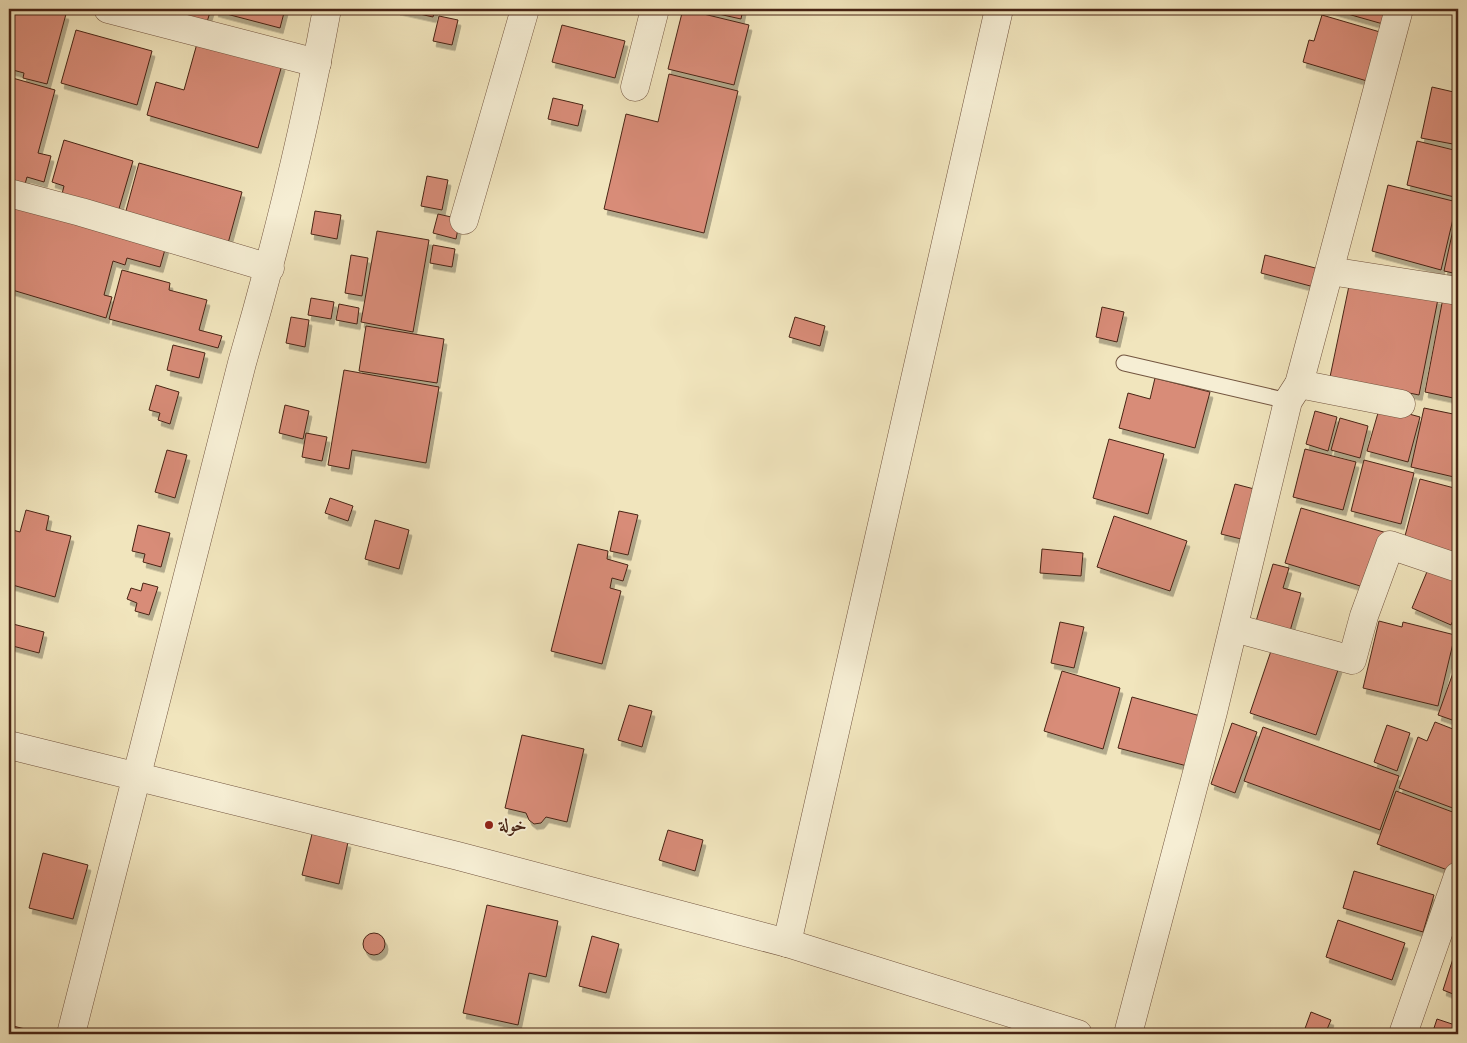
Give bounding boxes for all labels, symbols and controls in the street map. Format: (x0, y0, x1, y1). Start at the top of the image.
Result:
place label: خولة (498, 815, 527, 836)
marker: خولة (483, 819, 495, 831)

